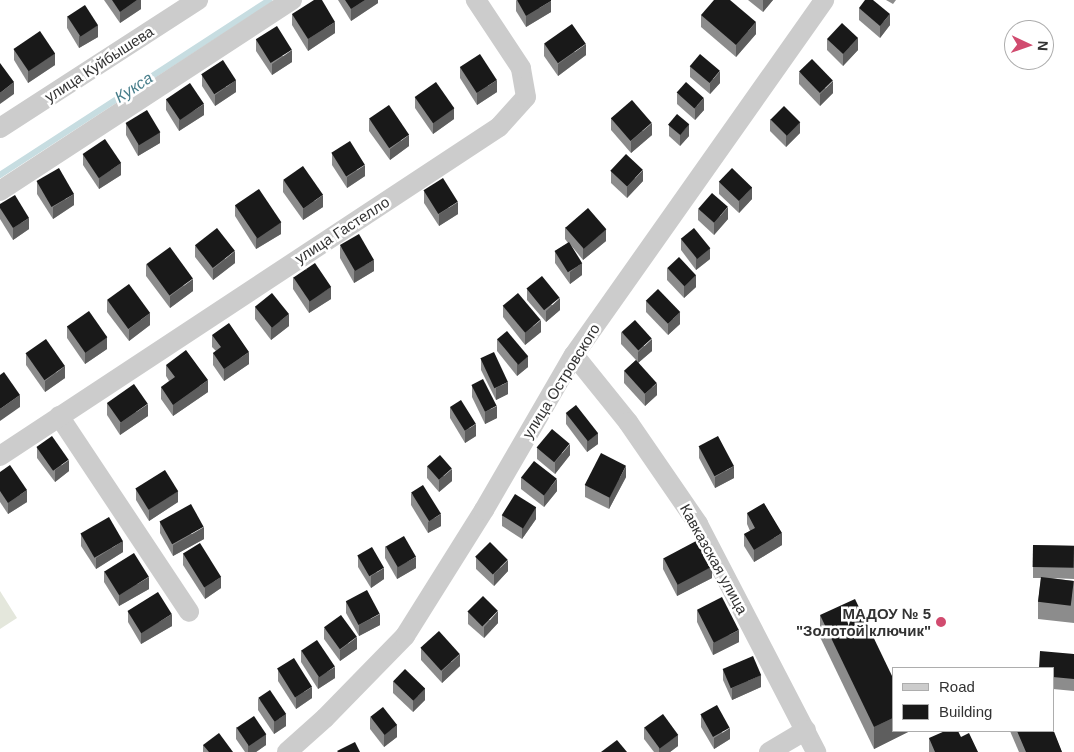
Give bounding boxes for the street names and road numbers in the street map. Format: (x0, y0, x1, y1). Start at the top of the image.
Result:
street label: улица Куйбышева (41, 22, 157, 106)
street label: улица Гастелло (291, 193, 393, 267)
street label: улица Островского (518, 320, 604, 442)
street label: Кавказская улица (676, 501, 752, 617)

